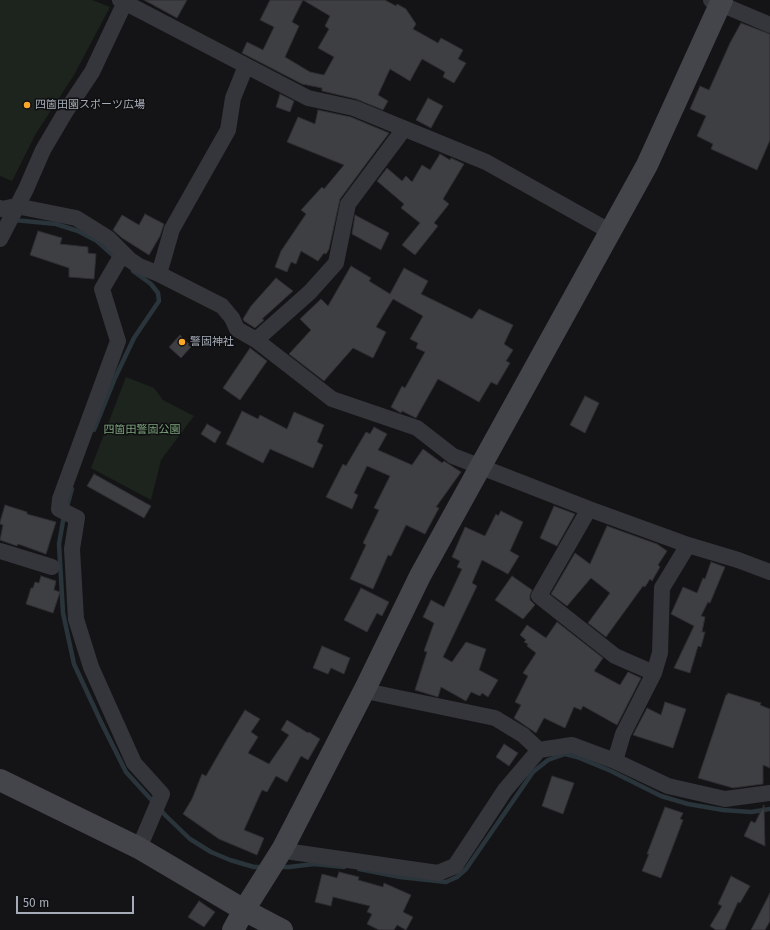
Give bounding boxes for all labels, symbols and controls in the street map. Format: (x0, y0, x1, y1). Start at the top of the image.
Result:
place label: 四箇田園スポーツ広場 (35, 98, 145, 112)
marker: 四箇田園スポーツ広場 (22, 100, 32, 110)
place label: 警固神社 (190, 335, 234, 349)
marker: 警固神社 (177, 337, 187, 347)
park label: 四箇田警固公園 (104, 423, 180, 437)
scale bar (18, 888, 136, 914)
text: 50 m (23, 896, 49, 910)

